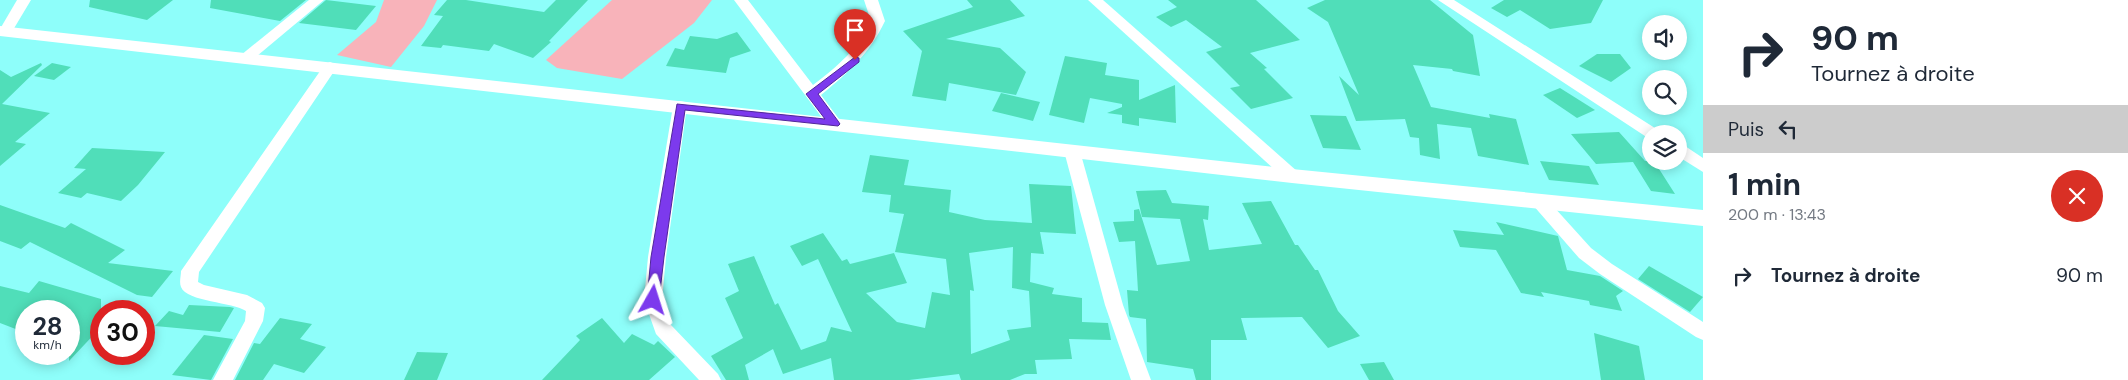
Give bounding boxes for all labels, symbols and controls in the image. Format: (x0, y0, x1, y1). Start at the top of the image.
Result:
pin (834, 9, 876, 60)
map controls (1642, 15, 1687, 170)
button: sound (1642, 15, 1687, 60)
text: 90 m (1811, 15, 1899, 61)
icon: arrive (841, 16, 869, 44)
icon: right (1728, 20, 1793, 85)
text: Tournez à droite (1811, 59, 1975, 88)
button: search (1642, 70, 1687, 115)
icon: left (1774, 115, 1802, 143)
text: Puis (1728, 117, 1764, 142)
button: layers (1642, 125, 1687, 170)
text: 1 min (1728, 165, 1801, 204)
button: close (2051, 170, 2103, 222)
text: 200 m · 13:43 (1728, 204, 1826, 225)
icon: right (1728, 262, 1756, 290)
text: Tournez à droite (1771, 263, 1921, 288)
text: 90 m (2056, 263, 2103, 288)
position arrow (626, 273, 678, 325)
speed limit sign: 30 (90, 300, 155, 365)
text: 28 (32, 310, 63, 343)
text: km/h (33, 337, 62, 353)

